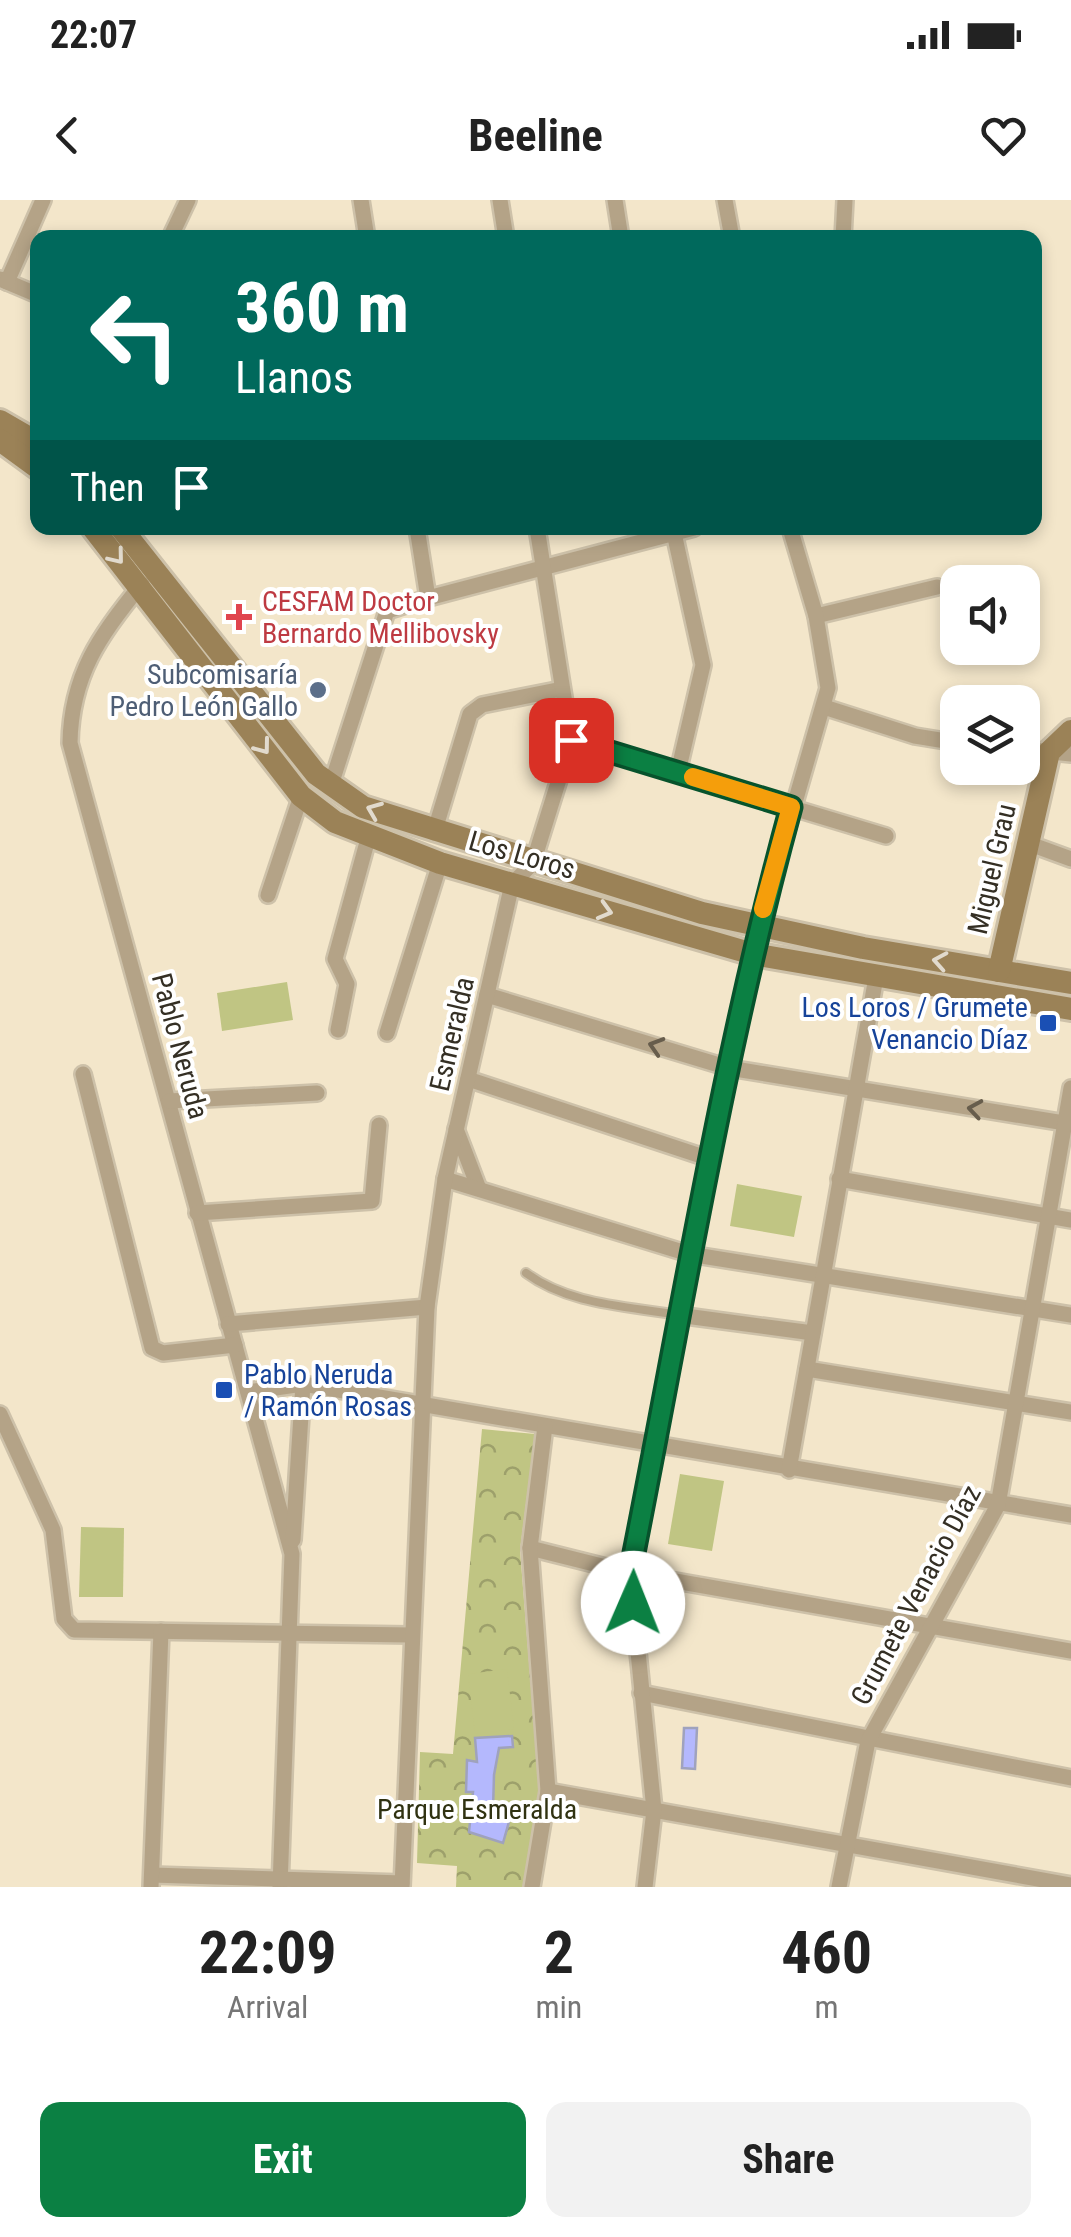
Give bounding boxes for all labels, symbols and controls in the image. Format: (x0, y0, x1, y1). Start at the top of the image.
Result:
text: 22:07 (50, 13, 137, 57)
icon: back (40, 108, 95, 163)
icon: heart (976, 108, 1031, 163)
text: Beeline (468, 109, 603, 162)
text: 360 m (235, 267, 409, 349)
icon: left (70, 270, 200, 400)
text: Llanos (235, 351, 353, 404)
icon: arrive (164, 460, 219, 515)
text: Then (70, 466, 144, 510)
one-way arrow (105, 545, 123, 563)
map controls (940, 565, 1040, 785)
button: sound (940, 565, 1040, 665)
place label: CESFAM Doctor Bernardo Mellibovsky (262, 585, 499, 650)
marker: CESFAM Doctor Bernardo Mellibovsky (226, 604, 252, 630)
place label: Subcomisaría Pedro León Gallo (110, 658, 298, 723)
marker: Subcomisaría Pedro León Gallo (307, 679, 329, 701)
button: layers (940, 685, 1040, 785)
pin (529, 698, 614, 783)
icon: arrive (544, 713, 599, 768)
one-way arrow (251, 736, 268, 754)
street label: Miguel Grau (961, 801, 1023, 937)
one-way arrow (366, 802, 384, 822)
street label: Los Loros (465, 824, 579, 886)
one-way arrow (596, 899, 613, 920)
one-way arrow (932, 951, 949, 972)
street label: Pablo Neruda (145, 970, 215, 1122)
street label: Esmeralda (423, 974, 481, 1094)
place label: Los Loros / Grumete Venancio Díaz (802, 991, 1028, 1056)
marker: Los Loros / Grumete Venancio Díaz (1037, 1012, 1059, 1034)
one-way arrow (649, 1038, 666, 1058)
one-way arrow (966, 1100, 983, 1121)
place label: Pablo Neruda / Ramón Rosas (244, 1358, 412, 1423)
marker: Pablo Neruda / Ramón Rosas (213, 1379, 235, 1401)
street label: Grumete Venacio Díaz (844, 1480, 988, 1710)
position arrow (581, 1551, 685, 1655)
park label: Parque Esmeralda (377, 1793, 577, 1826)
text: 22:09 (199, 1917, 337, 1988)
text: 2 (544, 1917, 574, 1988)
text: 460 (781, 1917, 872, 1988)
text: Arrival (227, 1988, 308, 2026)
text: min (535, 1988, 582, 2026)
text: m (815, 1988, 839, 2026)
button: Exit (40, 2102, 526, 2217)
button: Share (546, 2102, 1031, 2217)

